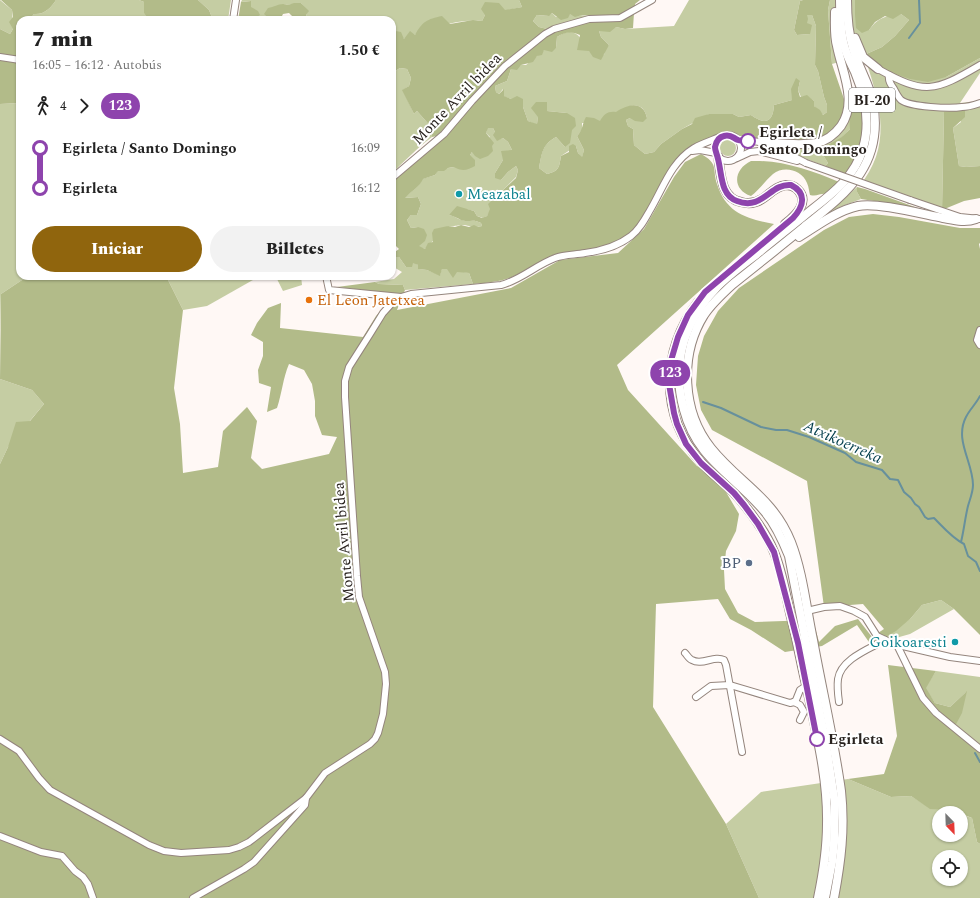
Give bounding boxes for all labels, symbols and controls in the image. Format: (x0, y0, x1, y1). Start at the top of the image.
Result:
text: 7 min (32, 23, 93, 56)
text: 1.50 € (339, 39, 380, 62)
street label: Monte Avril bidea (407, 47, 508, 150)
text: 16:05 – 16:12 · Autobús (32, 55, 162, 75)
road number: BI-20 (849, 88, 895, 112)
icon: walk (32, 95, 54, 117)
icon: forward (73, 95, 95, 117)
text: 123 (109, 95, 132, 116)
text: 4 (60, 96, 67, 116)
place label: Egirleta / Santo Domingo (759, 121, 867, 161)
marker: Egirleta / Santo Domingo (740, 133, 756, 149)
text: Egirleta / Santo Domingo (62, 137, 236, 160)
text: 16:09 (351, 138, 380, 158)
text: Egirleta (62, 177, 118, 200)
text: 16:12 (351, 178, 380, 198)
place label: Meazabal (467, 183, 531, 206)
marker: Meazabal (454, 189, 464, 199)
button: Iniciar (32, 226, 202, 272)
button: Billetes (210, 226, 380, 272)
place label: El Leon Jatetxea (317, 289, 426, 312)
marker: El Leon Jatetxea (304, 295, 314, 305)
line badge: 123 (647, 360, 693, 386)
text: 123 (658, 362, 682, 383)
water label: Atxikoerreka (799, 414, 886, 470)
street label: Monte Avril bidea (327, 480, 361, 603)
place label: BP (722, 552, 741, 575)
marker: BP (744, 558, 754, 568)
place label: Goikoaresti (870, 631, 947, 654)
marker: Goikoaresti (950, 637, 960, 647)
place label: Egirleta (828, 728, 884, 751)
marker: Egirleta (809, 731, 825, 747)
north arrow (932, 806, 968, 842)
map controls (932, 806, 968, 886)
button: locate (932, 850, 968, 886)

